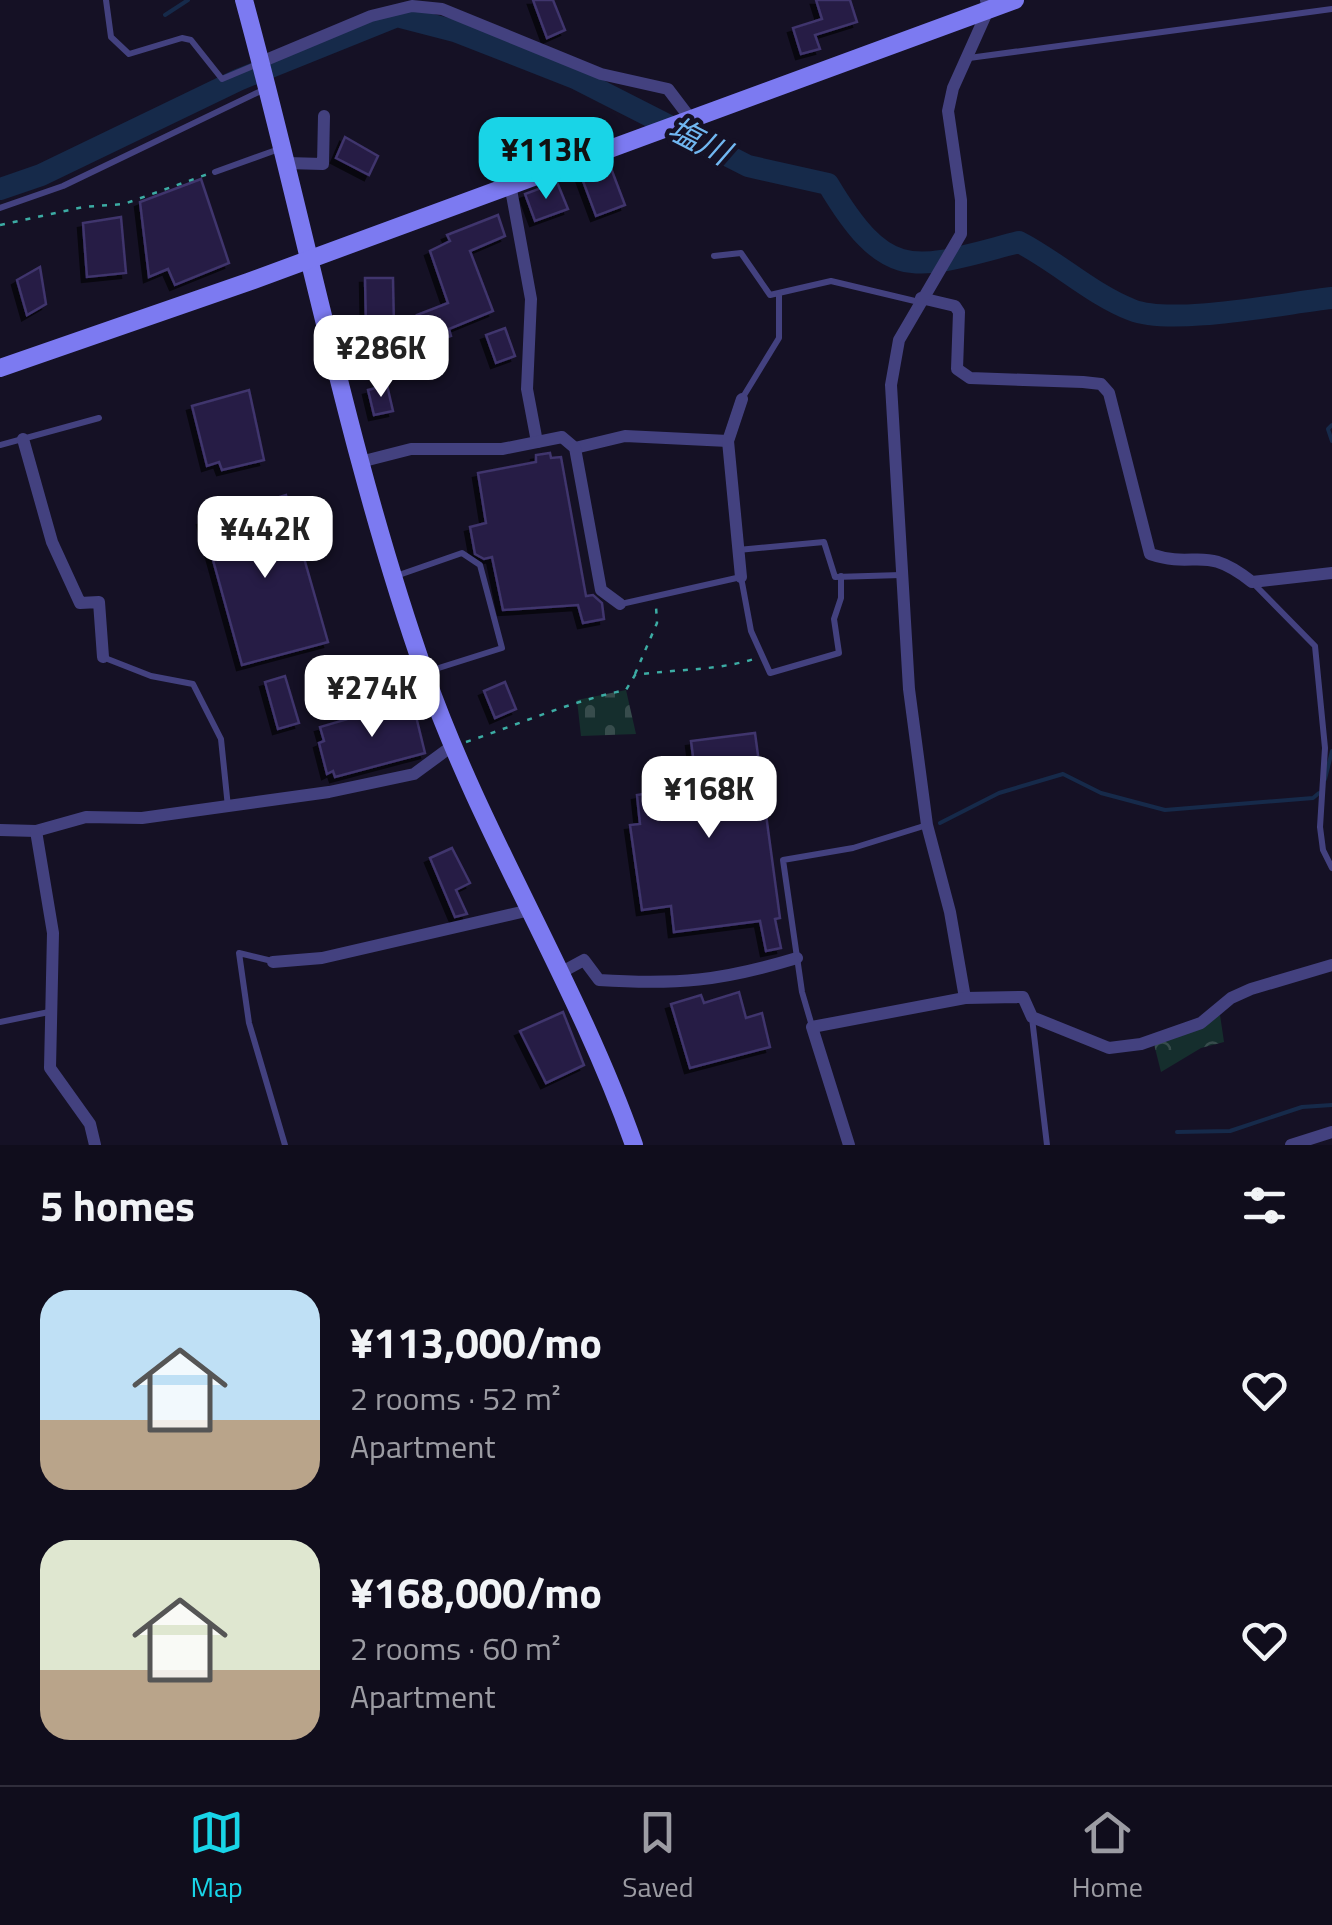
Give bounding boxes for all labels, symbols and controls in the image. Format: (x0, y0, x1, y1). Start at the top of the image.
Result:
water label: 塩川 (660, 104, 742, 177)
pin: ¥113K (476, 117, 616, 202)
text: ¥113K (501, 125, 591, 173)
pin: ¥286K (311, 315, 451, 400)
text: ¥286K (336, 323, 426, 371)
pin: ¥442K (195, 496, 335, 581)
text: ¥442K (220, 504, 310, 552)
pin: ¥274K (302, 655, 442, 740)
text: ¥274K (327, 663, 417, 711)
pin: ¥168K (639, 756, 779, 841)
text: ¥168K (664, 764, 754, 812)
text: 5 homes (40, 1173, 195, 1237)
icon: filters (1237, 1178, 1292, 1233)
text: ¥113,000/mo (350, 1310, 602, 1374)
icon: home (120, 1330, 240, 1450)
icon: heart (1237, 1363, 1292, 1418)
text: 2 rooms · 52 m² (350, 1374, 561, 1422)
text: Apartment (350, 1422, 496, 1470)
text: ¥168,000/mo (350, 1560, 602, 1624)
icon: home (120, 1580, 240, 1700)
icon: heart (1237, 1613, 1292, 1668)
text: 2 rooms · 60 m² (350, 1624, 561, 1672)
text: Apartment (350, 1672, 496, 1720)
tab: Map (189, 1805, 244, 1908)
tab: Saved (622, 1805, 694, 1908)
tab: Home (1072, 1805, 1143, 1908)

